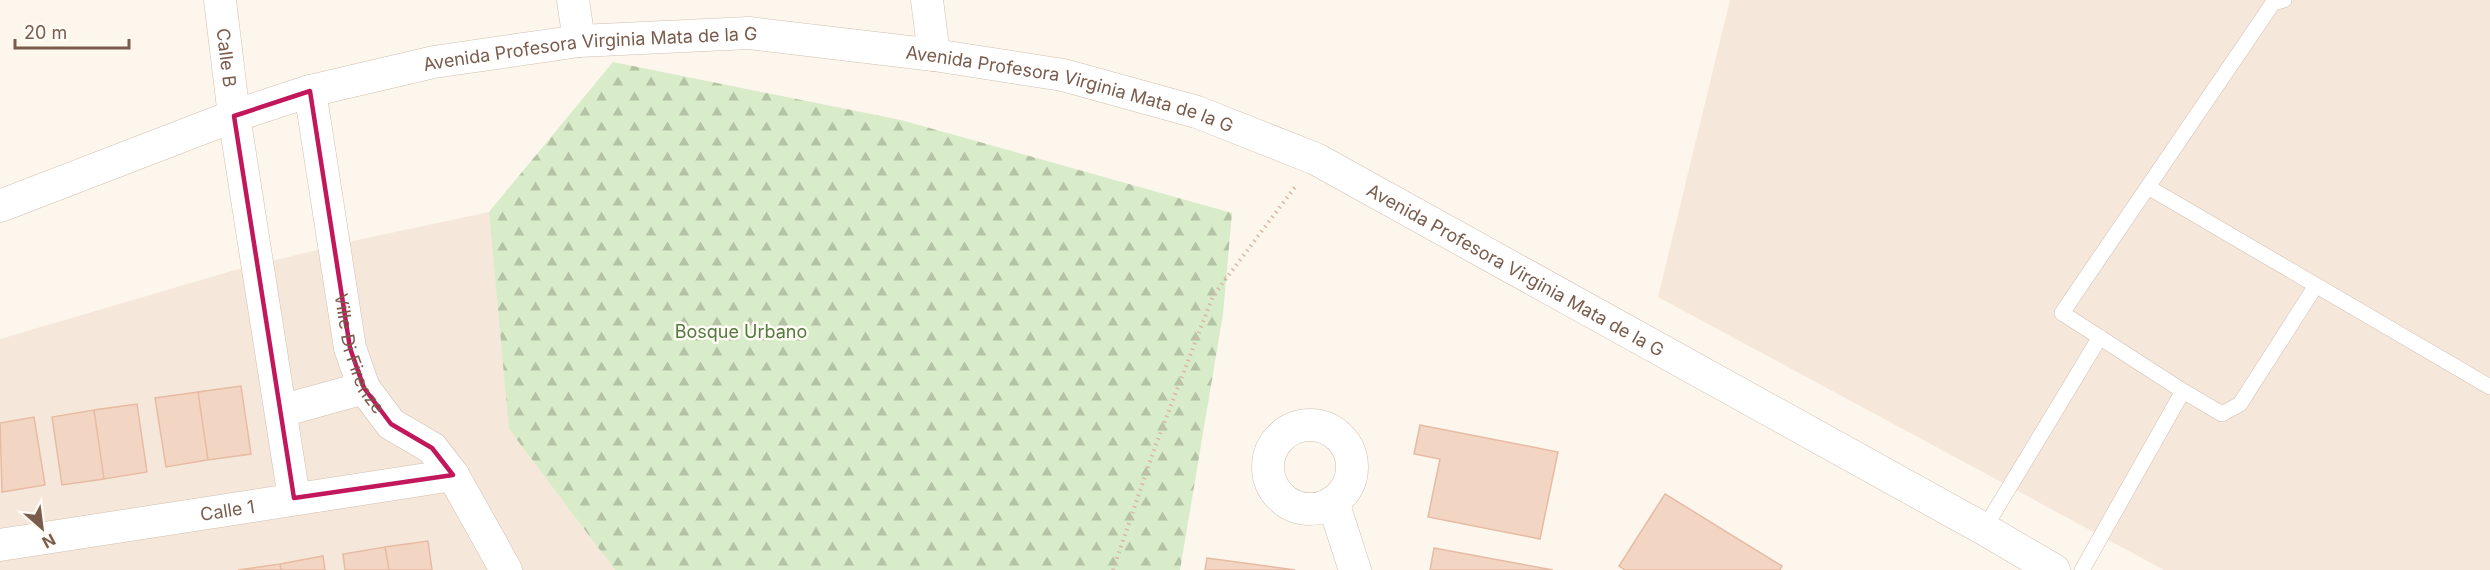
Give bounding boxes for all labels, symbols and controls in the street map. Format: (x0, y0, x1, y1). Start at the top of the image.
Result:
scale bar (15, 12, 129, 50)
text: 20 m (24, 22, 67, 43)
street label: Avenida Profesora Virginia Mata de la G (421, 22, 759, 75)
street label: Calle B (213, 27, 241, 88)
street label: Avenida Profesora Virginia Mata de la G (905, 41, 1237, 136)
street label: Avenida Profesora Virginia Mata de la G (1364, 179, 1668, 360)
street label: Ville Di Firenze (331, 292, 390, 417)
park label: Bosque Urbano (675, 321, 807, 342)
street label: Calle 1 (199, 495, 256, 524)
north arrow (12, 498, 72, 558)
text: N (39, 530, 59, 553)

